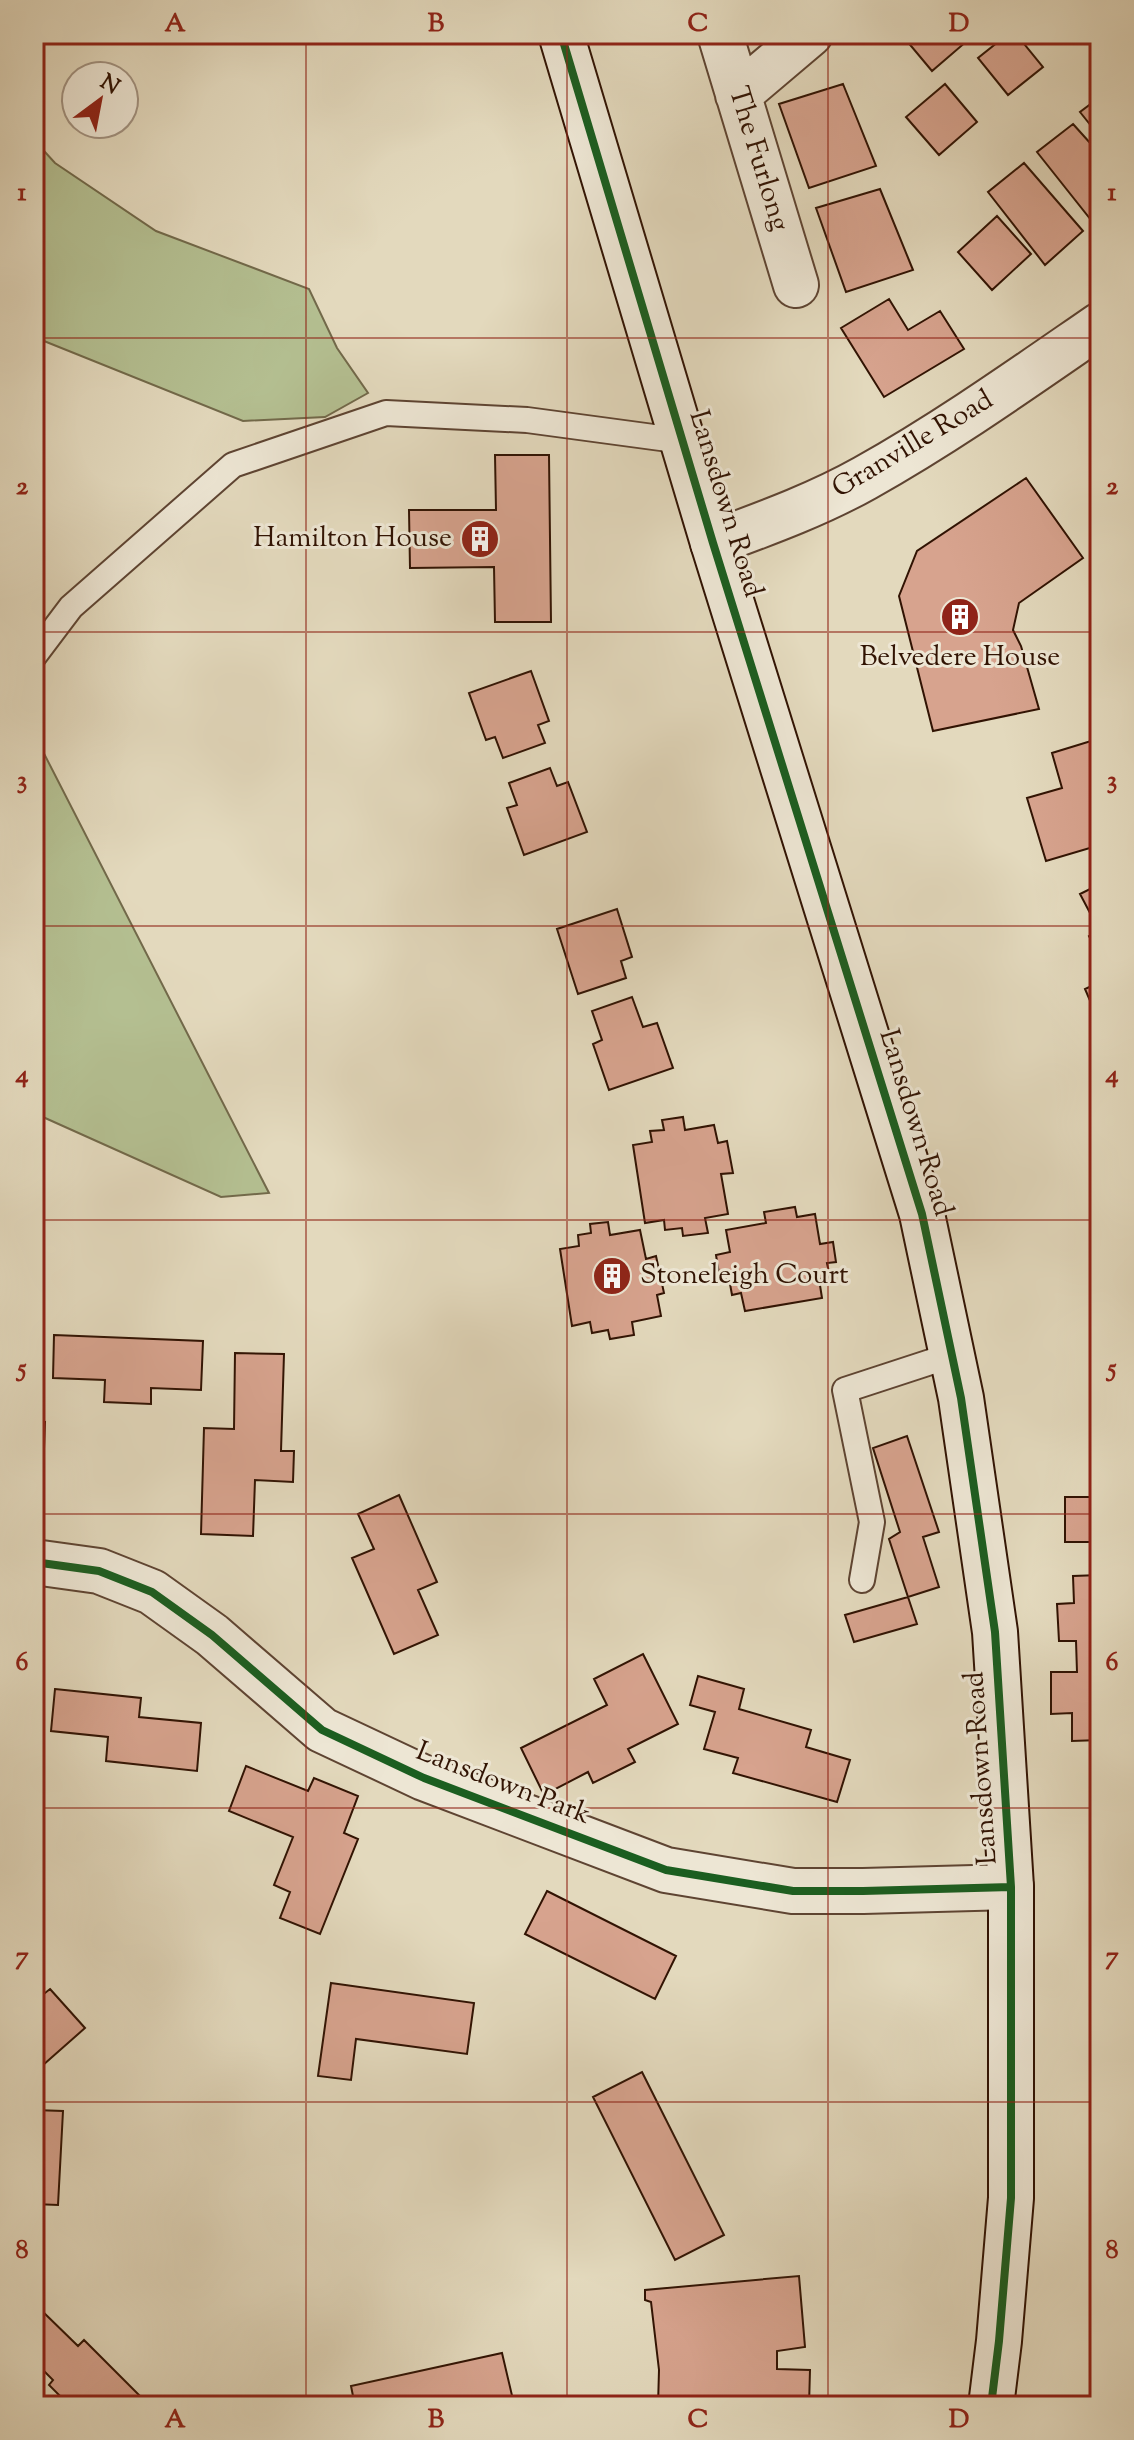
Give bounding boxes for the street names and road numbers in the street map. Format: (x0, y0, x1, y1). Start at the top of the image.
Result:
street label: The Furlong (717, 82, 799, 236)
street label: Granville Road (825, 381, 1001, 509)
street label: Lansdown Road (678, 405, 773, 603)
street label: Lansdown Road (868, 1024, 963, 1222)
street label: Lansdown Road (955, 1670, 1009, 1866)
street label: Lansdown Park (410, 1732, 596, 1836)

